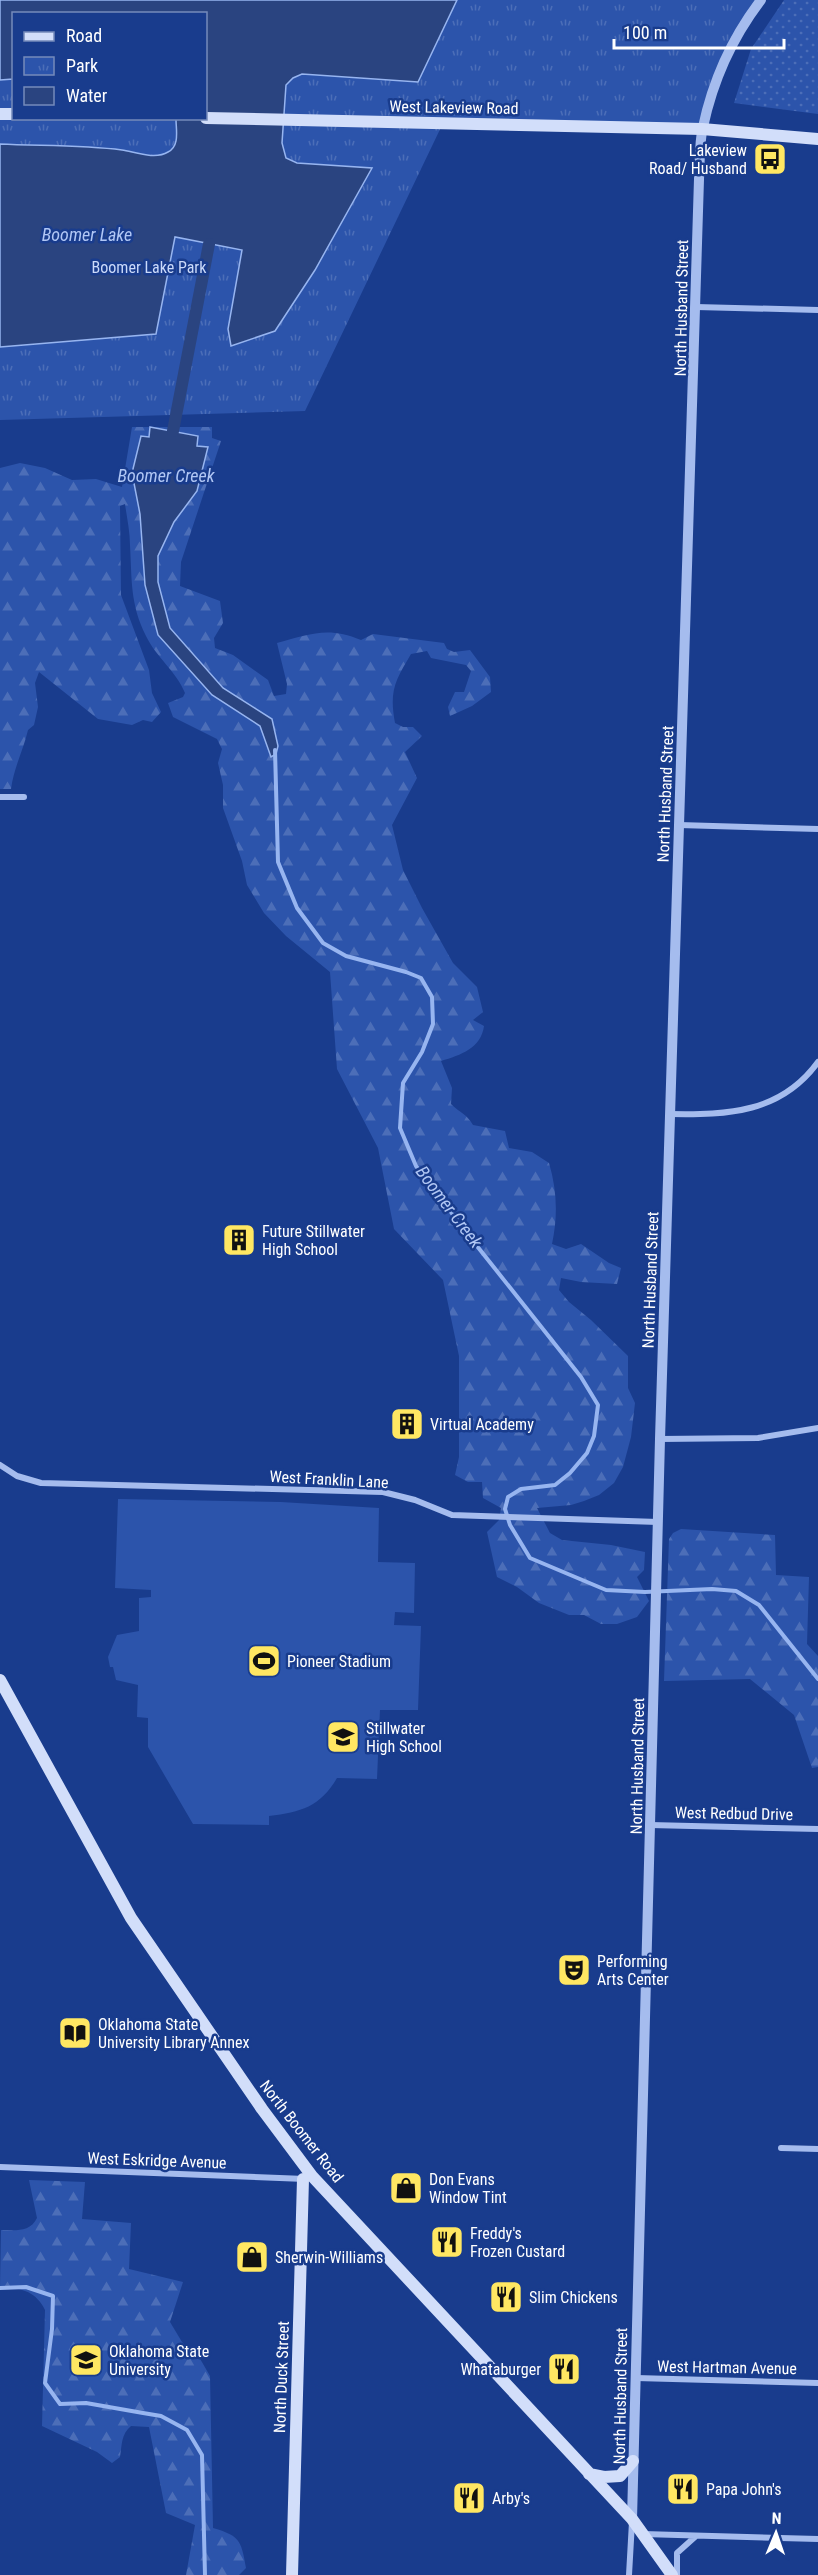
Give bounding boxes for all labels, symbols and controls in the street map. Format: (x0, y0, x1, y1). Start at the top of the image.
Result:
legend (12, 12, 207, 120)
scale bar (614, 12, 784, 50)
text: 100 m (623, 22, 667, 43)
text: Road (66, 25, 102, 46)
text: Park (66, 55, 98, 76)
text: Water (66, 85, 108, 106)
street label: West Lakeview Road (389, 97, 519, 118)
place label: Lakeview Road/ Husband (649, 141, 747, 178)
bus stop icon: Lakeview Road/ Husband (752, 141, 788, 177)
water label: Boomer Lake (42, 224, 132, 245)
street label: North Husband Street (671, 239, 692, 377)
park label: Boomer Lake Park (92, 258, 207, 277)
water label: Boomer Creek (117, 465, 216, 486)
street label: North Husband Street (654, 725, 677, 863)
water label: Boomer Creek (412, 1162, 488, 1253)
street label: North Husband Street (639, 1211, 662, 1349)
building icon: Future Stillwater High School (221, 1222, 257, 1258)
place label: Future Stillwater High School (262, 1222, 365, 1259)
building icon: Virtual Academy (389, 1406, 425, 1442)
place label: Virtual Academy (430, 1415, 534, 1434)
street label: West Franklin Lane (269, 1467, 389, 1492)
sports icon: Pioneer Stadium (246, 1643, 282, 1679)
place label: Pioneer Stadium (287, 1652, 391, 1671)
street label: North Husband Street (627, 1697, 648, 1835)
school or university icon: Stillwater High School (325, 1719, 361, 1755)
place label: Stillwater High School (366, 1719, 442, 1756)
street label: West Redbud Drive (675, 1803, 793, 1824)
theatre icon: Performing Arts Center (556, 1952, 592, 1988)
place label: Performing Arts Center (597, 1952, 669, 1989)
library icon: Oklahoma State University Library Annex (57, 2015, 93, 2051)
place label: Oklahoma State University Library Annex (98, 2015, 250, 2052)
street label: North Boomer Road (256, 2076, 347, 2186)
street label: West Eskridge Avenue (87, 2149, 227, 2172)
shop icon: Don Evans Window Tint (388, 2170, 424, 2206)
place label: Don Evans Window Tint (429, 2170, 507, 2207)
restaurant icon: Freddy's Frozen Custard (429, 2224, 465, 2260)
place label: Freddy's Frozen Custard (470, 2224, 565, 2261)
shop icon: Sherwin-Williams (234, 2239, 270, 2275)
place label: Sherwin-Williams (275, 2248, 383, 2267)
restaurant icon: Slim Chickens (488, 2279, 524, 2315)
place label: Slim Chickens (529, 2288, 618, 2307)
street label: North Duck Street (270, 2320, 293, 2433)
street label: North Husband Street (610, 2327, 631, 2465)
school or university icon: Oklahoma State University (68, 2342, 104, 2378)
place label: Oklahoma State University (109, 2342, 209, 2379)
restaurant icon: Whataburger (546, 2351, 582, 2387)
street label: West Hartman Avenue (657, 2357, 797, 2378)
place label: Whataburger (460, 2360, 541, 2379)
restaurant icon: Papa John's (665, 2471, 701, 2507)
restaurant icon: Arby's (451, 2480, 487, 2516)
place label: Papa John's (706, 2480, 782, 2499)
place label: Arby's (492, 2489, 530, 2508)
north arrow (746, 2503, 806, 2563)
text: N (771, 2509, 782, 2528)

